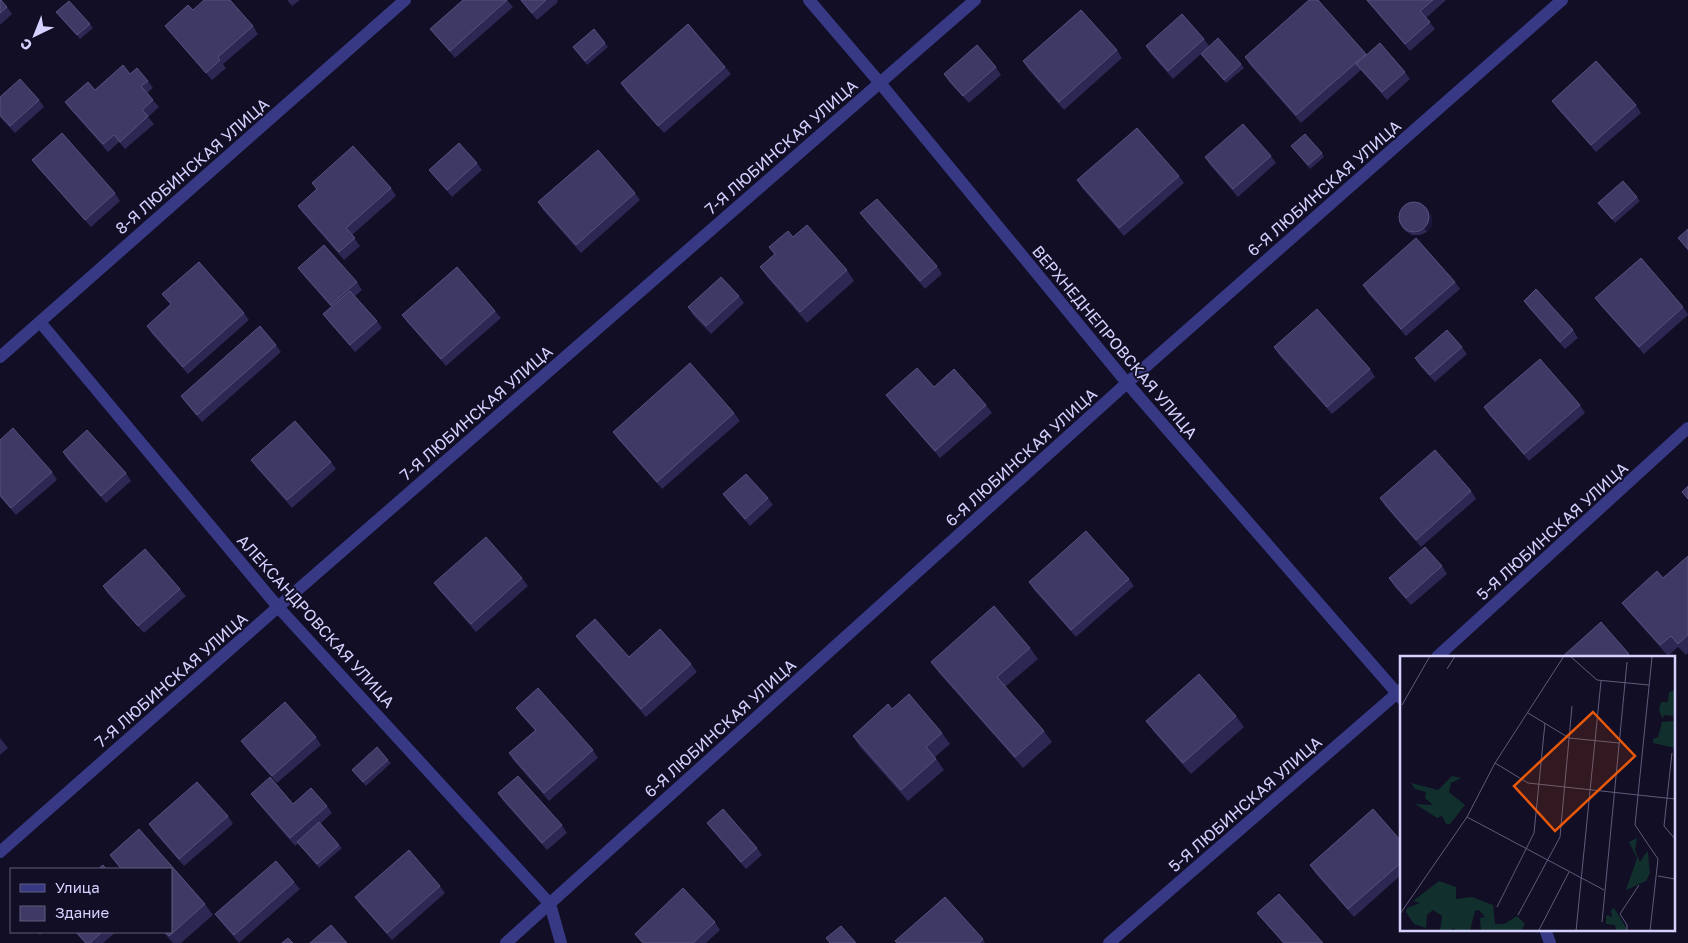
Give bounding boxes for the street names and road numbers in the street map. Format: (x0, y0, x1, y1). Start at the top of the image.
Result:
street label: 7-Я ЛЮБИНСКАЯ УЛИЦА (700, 75, 862, 219)
street label: 8-Я ЛЮБИНСКАЯ УЛИЦА (111, 94, 273, 238)
street label: 6-Я ЛЮБИНСКАЯ УЛИЦА (1243, 116, 1405, 260)
street label: ВЕРХНЕДНЕПРОВСКАЯ УЛИЦА (1028, 241, 1202, 443)
street label: 7-Я ЛЮБИНСКАЯ УЛИЦА (395, 341, 557, 485)
street label: 6-Я ЛЮБИНСКАЯ УЛИЦА (941, 383, 1101, 530)
street label: 5-Я ЛЮБИНСКАЯ УЛИЦА (1472, 458, 1632, 604)
street label: АЛЕКСАНДРОВСКАЯ УЛИЦА (233, 530, 399, 712)
street label: 7-Я ЛЮБИНСКАЯ УЛИЦА (90, 608, 252, 752)
street label: 6-Я ЛЮБИНСКАЯ УЛИЦА (640, 654, 800, 801)
street label: 5-Я ЛЮБИНСКАЯ УЛИЦА (1164, 732, 1326, 876)

